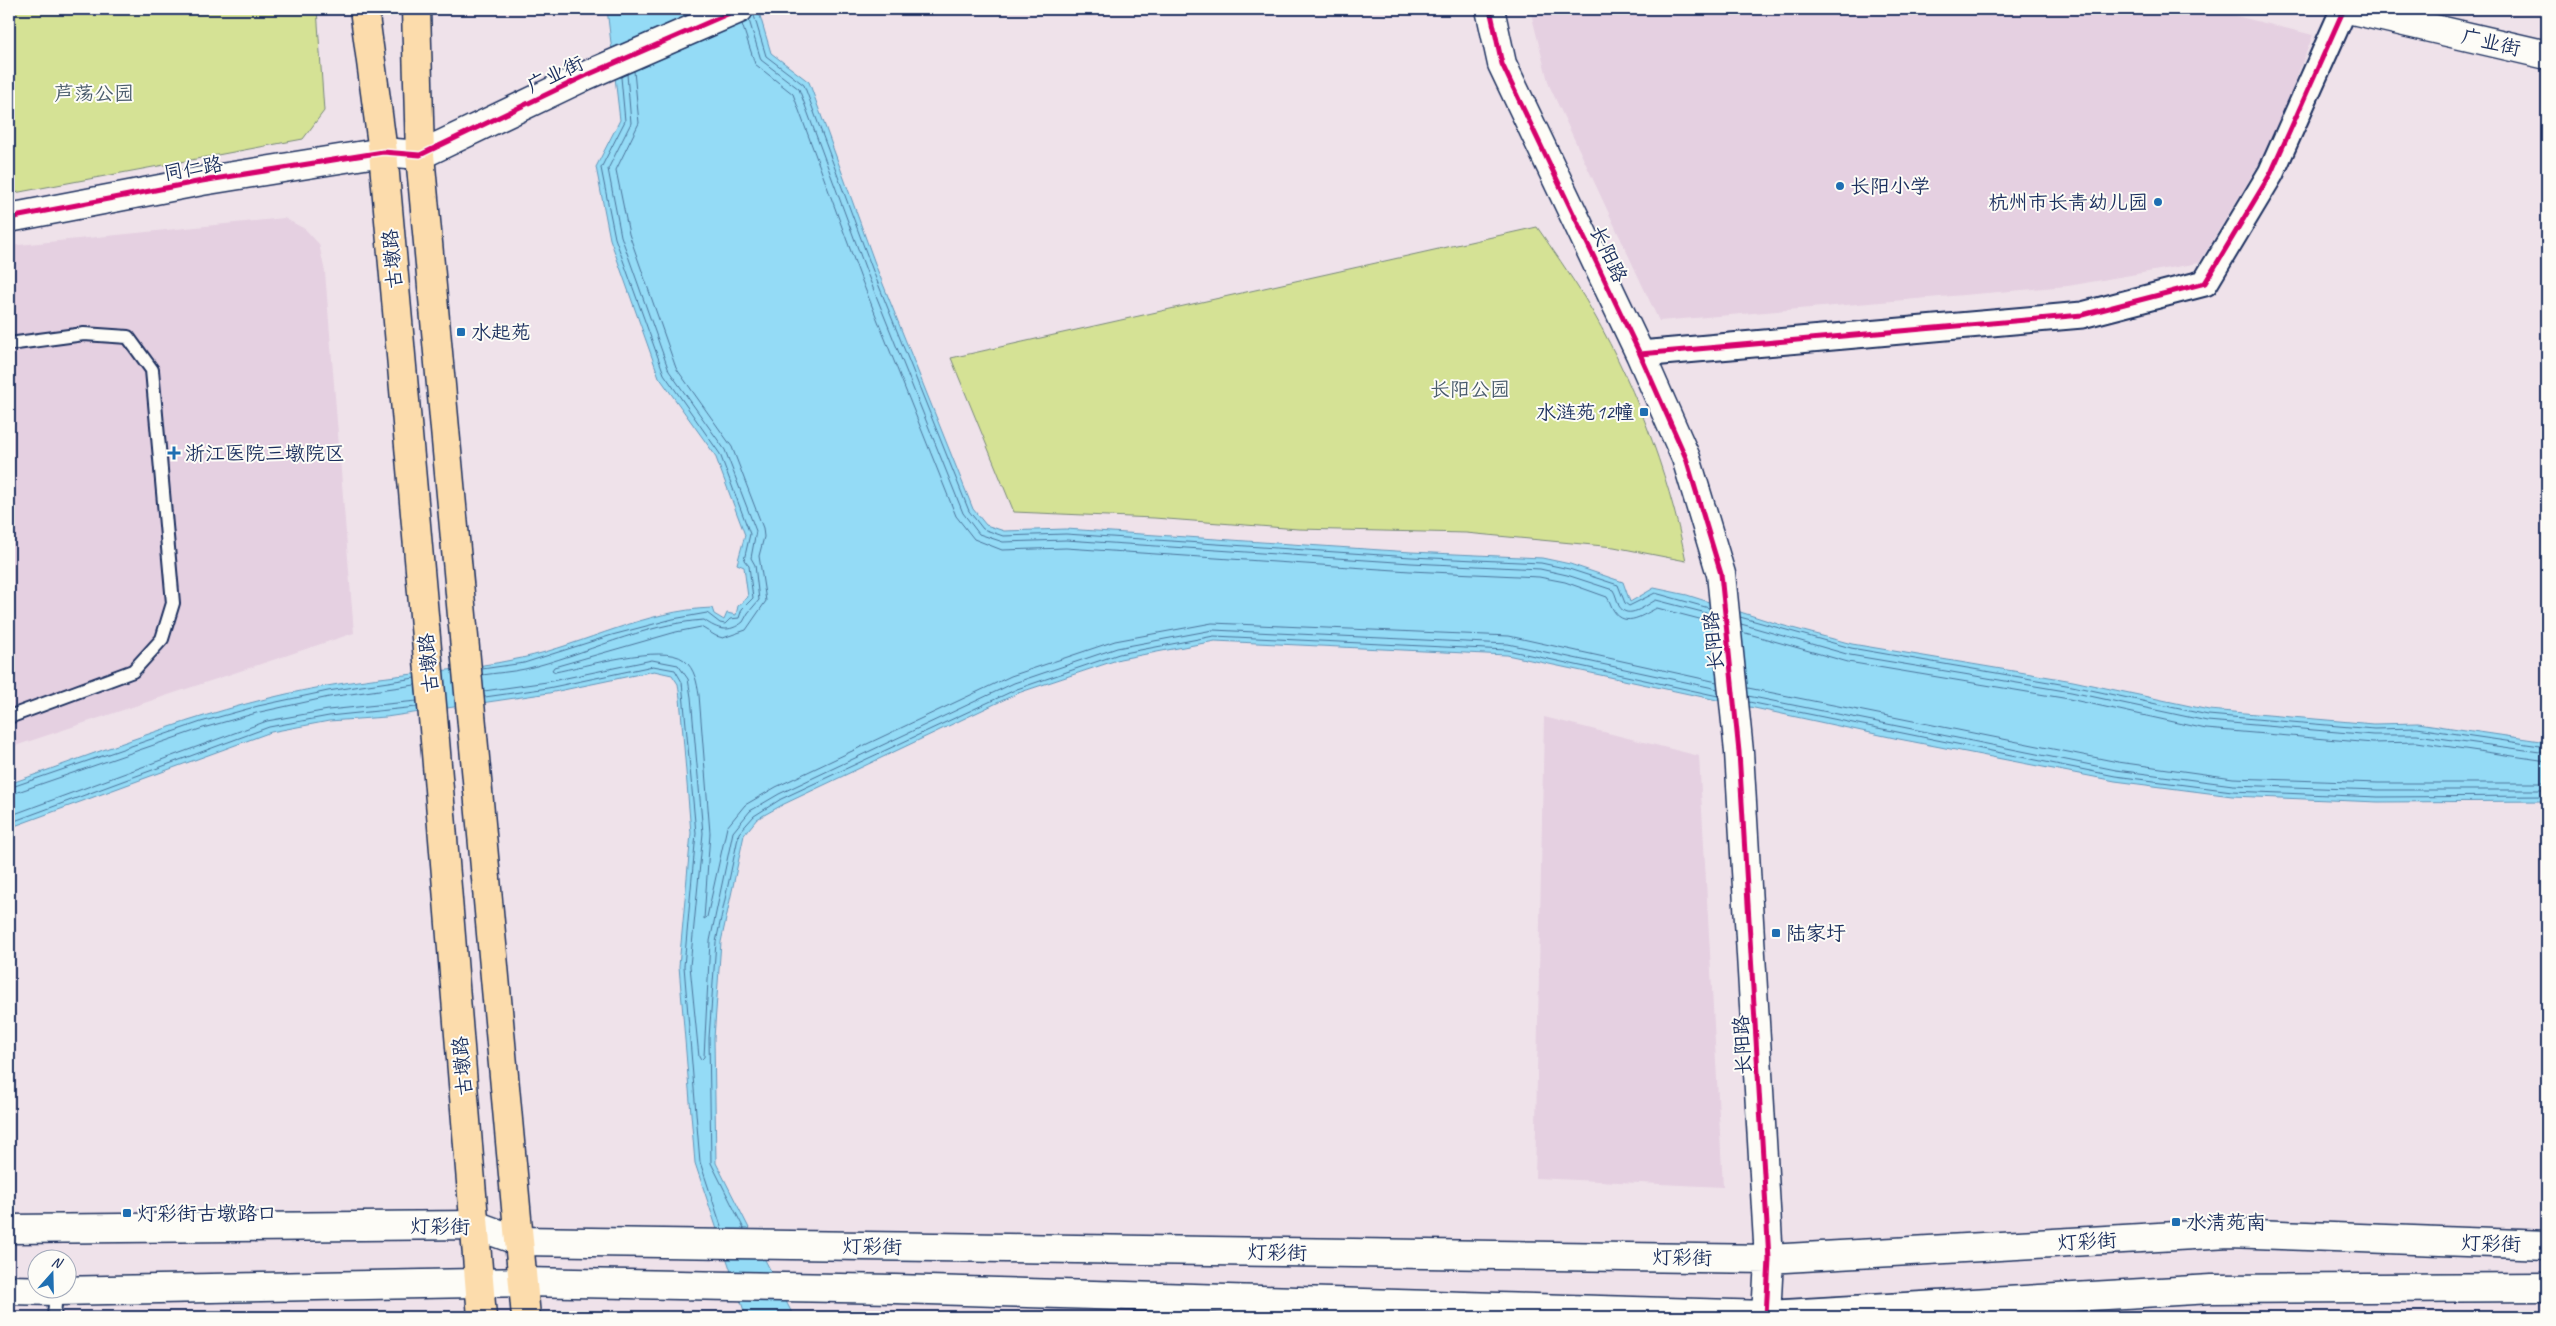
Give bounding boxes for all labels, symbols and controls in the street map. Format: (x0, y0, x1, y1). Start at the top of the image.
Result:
street label: 广业街 (2459, 24, 2523, 61)
street label: 广业街 (523, 50, 588, 98)
park label: 芦荡公园 (54, 81, 134, 106)
street label: 同仁路 (161, 151, 226, 186)
place label: 长阳小学 (1850, 174, 1930, 199)
marker: 长阳小学 (1834, 180, 1846, 192)
place label: 杭州市长青幼儿园 (1988, 190, 2148, 215)
marker: 杭州市长青幼儿园 (2152, 196, 2164, 208)
street label: 长阳路 (1585, 222, 1633, 288)
street label: 古墩路 (377, 227, 408, 290)
place label: 水起苑 (471, 320, 531, 345)
marker: 水起苑 (455, 326, 467, 338)
park label: 长阳公园 (1430, 377, 1510, 402)
place label: 水涟苑12幢 (1536, 400, 1634, 425)
marker: 水涟苑12幢 (1638, 406, 1650, 418)
place label: 浙江医院三墩院区 (185, 441, 345, 466)
marker: 浙江医院三墩院区 (167, 446, 181, 460)
street label: 长阳路 (1698, 609, 1729, 672)
street label: 古墩路 (413, 631, 444, 694)
place label: 陆家圩 (1786, 921, 1846, 946)
marker: 陆家圩 (1770, 927, 1782, 939)
street label: 长阳路 (1728, 1013, 1757, 1076)
street label: 古墩路 (447, 1034, 478, 1097)
place label: 灯彩街古墩路口 (137, 1201, 277, 1226)
marker: 灯彩街古墩路口 (121, 1207, 133, 1219)
place label: 水清苑南 (2186, 1210, 2266, 1235)
street label: 灯彩街 (410, 1213, 470, 1240)
marker: 水清苑南 (2170, 1216, 2182, 1228)
street label: 灯彩街 (2056, 1227, 2118, 1256)
street label: 灯彩街 (2461, 1230, 2521, 1257)
street label: 灯彩街 (842, 1233, 902, 1260)
street label: 灯彩街 (1247, 1239, 1307, 1266)
street label: 灯彩街 (1652, 1244, 1712, 1271)
north arrow (28, 1248, 78, 1298)
text: N (49, 1253, 65, 1273)

